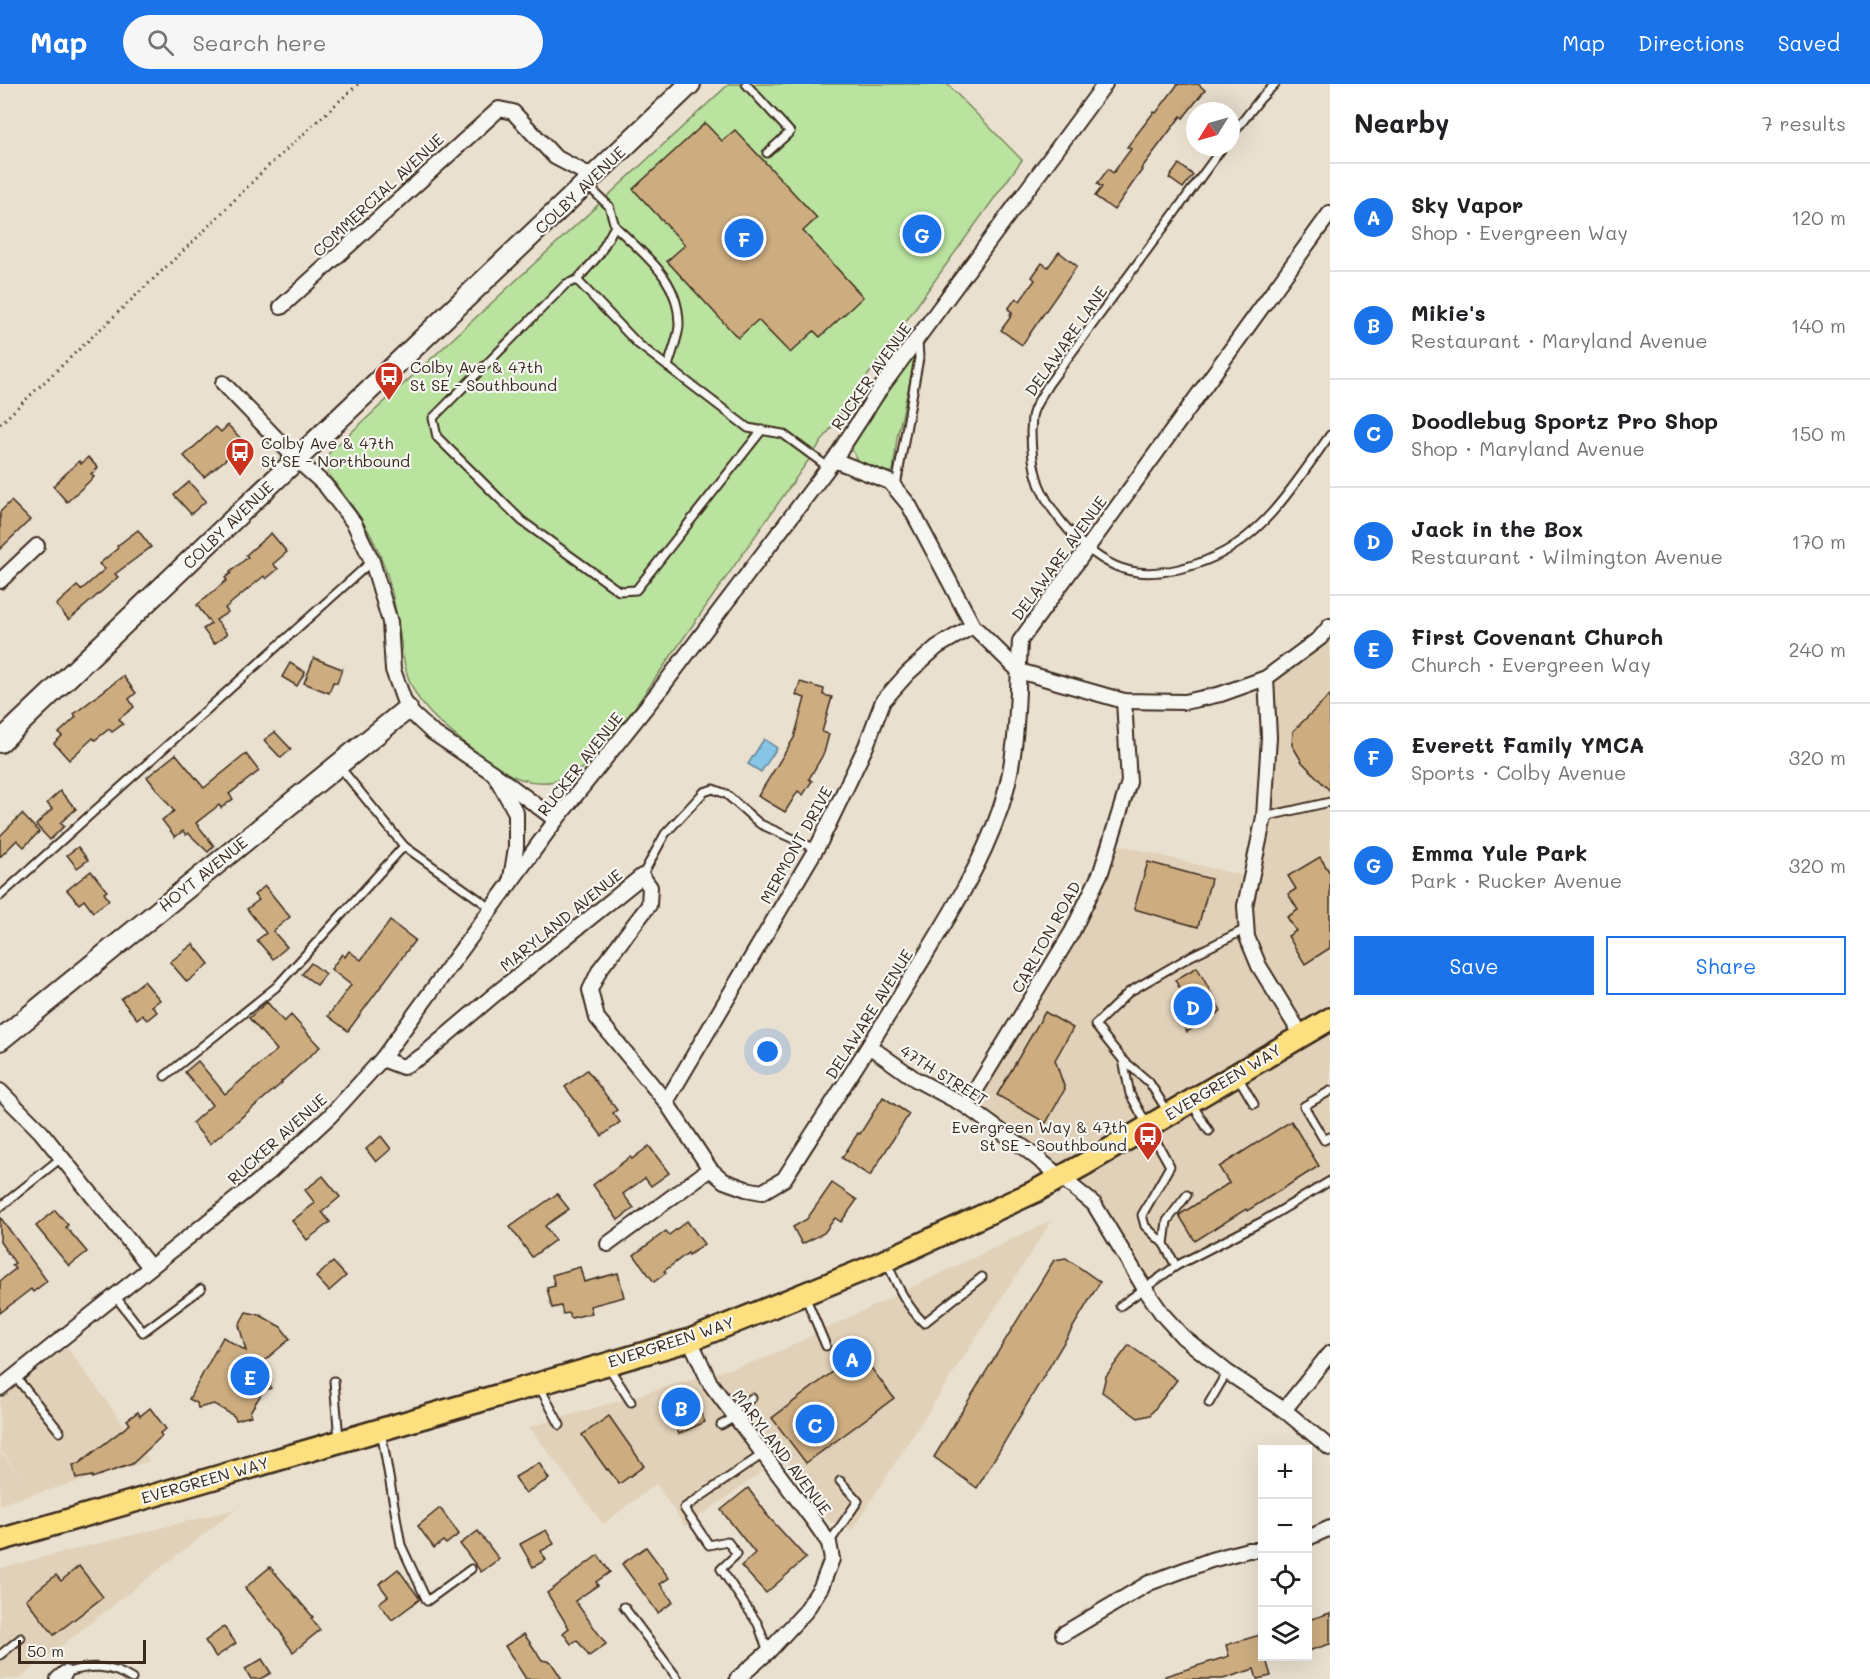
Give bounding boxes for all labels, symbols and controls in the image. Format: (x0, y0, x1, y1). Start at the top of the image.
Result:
search box (123, 15, 543, 69)
text: Map (30, 24, 87, 60)
icon: search (144, 26, 177, 59)
text: Search here (192, 28, 326, 57)
text: Map (1562, 29, 1605, 56)
text: Directions (1638, 29, 1745, 56)
text: Saved (1778, 29, 1840, 56)
north arrow (1186, 102, 1240, 156)
text: Nearby (1354, 106, 1449, 140)
text: 7 results (1762, 110, 1846, 136)
street label: COMMERCIAL AVENUE (308, 128, 448, 261)
street label: COLBY AVENUE (530, 141, 629, 238)
text: Sky Vapor (1411, 190, 1523, 219)
text: A (1367, 204, 1380, 230)
text: 120 m (1791, 204, 1846, 230)
pin: G (902, 212, 942, 256)
pin: F (724, 216, 764, 260)
text: Shop · Evergreen Way (1411, 219, 1628, 245)
street label: DELAWARE LANE (1020, 282, 1111, 400)
text: Mikie's (1411, 298, 1486, 327)
text: B (1367, 312, 1380, 338)
text: 140 m (1791, 312, 1846, 338)
street label: RUCKER AVENUE (826, 318, 915, 434)
text: Restaurant · Maryland Avenue (1411, 327, 1708, 353)
place label: Colby Ave & 47th St SE - Southbound (410, 356, 557, 395)
bus stop icon: Colby Ave & 47th St SE - Southbound (373, 360, 405, 402)
text: Doodlebug Sportz Pro Shop (1411, 406, 1718, 435)
text: C (1366, 420, 1381, 446)
text: 150 m (1791, 420, 1846, 446)
place label: Colby Ave & 47th St SE - Northbound (261, 432, 410, 471)
text: Shop · Maryland Avenue (1411, 435, 1645, 461)
bus stop icon: Colby Ave & 47th St SE - Northbound (224, 436, 256, 478)
street label: COLBY AVENUE (178, 476, 277, 573)
street label: DELAWARE AVENUE (1006, 491, 1111, 624)
text: Jack in the Box (1411, 514, 1583, 543)
text: D (1366, 528, 1381, 554)
text: 170 m (1791, 528, 1846, 554)
text: Restaurant · Wilmington Avenue (1411, 543, 1723, 569)
text: First Covenant Church (1411, 622, 1663, 651)
text: E (1367, 636, 1380, 662)
text: 240 m (1788, 636, 1846, 662)
text: Church · Evergreen Way (1411, 651, 1651, 677)
street label: RUCKER AVENUE (532, 707, 627, 820)
text: Everett Family YMCA (1411, 730, 1644, 759)
text: F (1367, 744, 1380, 770)
text: 320 m (1788, 744, 1846, 770)
text: Sports · Colby Avenue (1411, 759, 1626, 785)
street label: MERMONT DRIVE (755, 782, 837, 907)
street label: HOYT AVENUE (154, 831, 251, 916)
text: Emma Yule Park (1411, 838, 1587, 867)
text: G (1366, 852, 1381, 878)
text: 320 m (1788, 852, 1846, 878)
street label: MARYLAND AVENUE (495, 864, 626, 976)
text: Park · Rucker Avenue (1411, 867, 1622, 893)
street label: CARLTON ROAD (1006, 877, 1085, 996)
button: Save (1354, 936, 1594, 995)
button: Share (1606, 936, 1846, 995)
street label: DELAWARE AVENUE (820, 945, 917, 1083)
pin: D (1174, 984, 1212, 1028)
your location (753, 1037, 782, 1066)
street label: 47TH STREET (897, 1039, 992, 1110)
street label: EVERGREEN WAY (1161, 1039, 1285, 1125)
street label: RUCKER AVENUE (223, 1089, 331, 1189)
place label: Evergreen Way & 47th St SE - Southbound (952, 1116, 1127, 1155)
bus stop icon: Evergreen Way & 47th St SE - Southbound (1132, 1120, 1164, 1162)
street label: EVERGREEN WAY (605, 1311, 737, 1372)
pin: A (832, 1336, 872, 1380)
pin: E (230, 1354, 270, 1398)
pin: B (662, 1384, 700, 1430)
street label: MARYLAND AVENUE (728, 1385, 836, 1519)
pin: C (796, 1402, 834, 1446)
map controls (1258, 1445, 1312, 1661)
button: + (1258, 1445, 1312, 1499)
street label: EVERGREEN WAY (139, 1451, 271, 1508)
button: − (1258, 1499, 1312, 1553)
button: locate (1258, 1553, 1312, 1607)
button: layers (1258, 1607, 1312, 1661)
scale bar (18, 1637, 146, 1664)
text: 50 m (27, 1640, 64, 1661)

